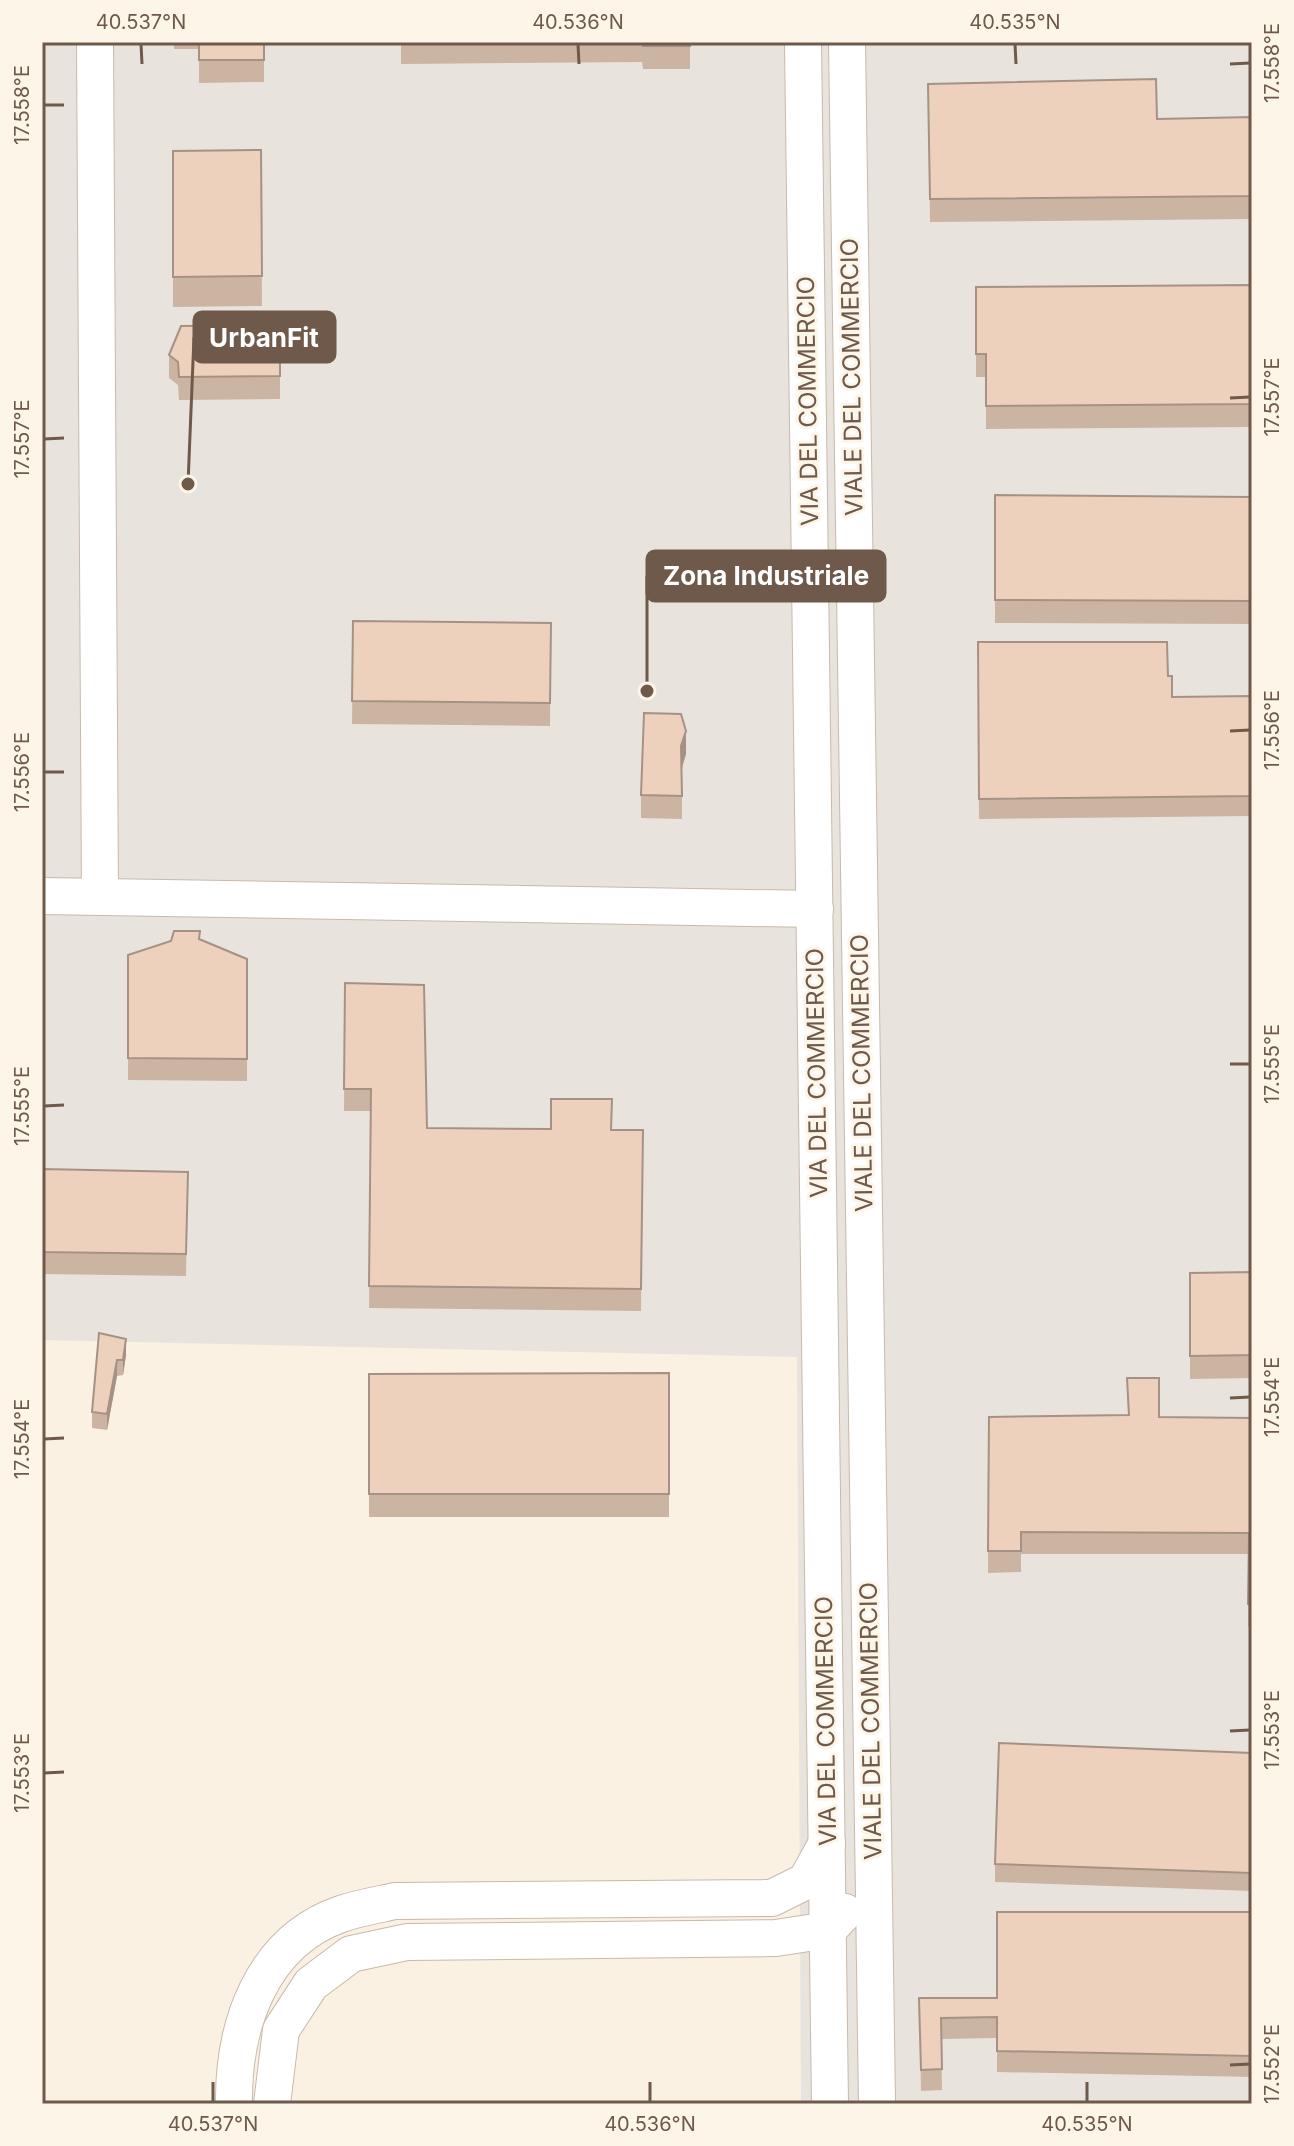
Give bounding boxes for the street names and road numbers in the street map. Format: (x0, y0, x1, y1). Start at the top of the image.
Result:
street label: VIALE DEL COMMERCIO (835, 238, 868, 516)
street label: VIA DEL COMMERCIO (791, 276, 824, 526)
street label: VIALE DEL COMMERCIO (845, 934, 878, 1212)
street label: VIA DEL COMMERCIO (800, 948, 833, 1198)
street label: VIALE DEL COMMERCIO (854, 1582, 887, 1860)
street label: VIA DEL COMMERCIO (809, 1596, 842, 1846)

